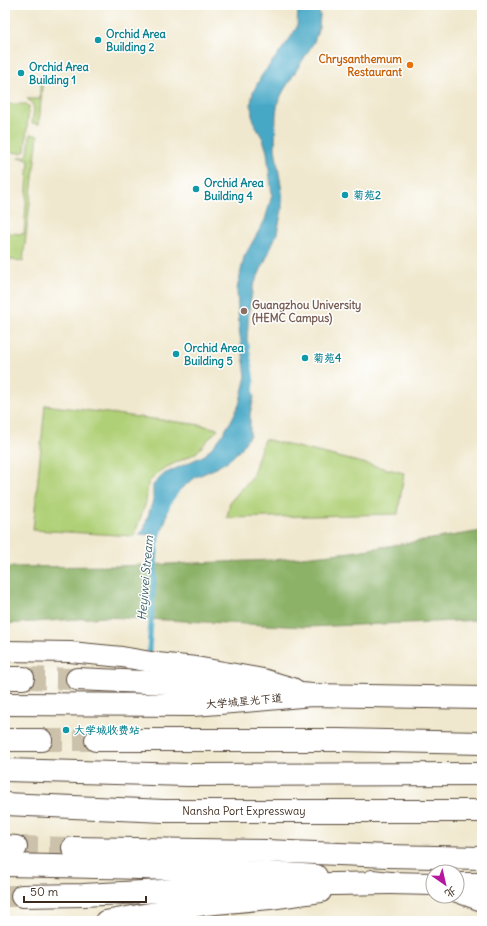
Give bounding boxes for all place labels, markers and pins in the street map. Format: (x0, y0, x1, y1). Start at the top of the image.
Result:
place label: Orchid Area Building 2 (106, 27, 167, 55)
marker: Orchid Area Building 2 (93, 35, 103, 45)
place label: Chrysanthemum Restaurant (318, 52, 402, 79)
place label: Orchid Area Building 1 (29, 60, 90, 88)
marker: Chrysanthemum Restaurant (405, 60, 415, 70)
marker: Orchid Area Building 1 (16, 68, 26, 78)
place label: Orchid Area Building 4 (204, 176, 265, 204)
marker: Orchid Area Building 4 (191, 184, 201, 194)
place label: 菊苑2 (353, 188, 381, 202)
marker: 菊苑2 (340, 190, 350, 200)
place label: Guangzhou University (HEMC Campus) (252, 298, 361, 326)
marker: Guangzhou University (HEMC Campus) (239, 306, 249, 316)
place label: Orchid Area Building 5 (184, 341, 245, 369)
marker: Orchid Area Building 5 (171, 349, 181, 359)
place label: 菊苑4 (313, 351, 342, 365)
marker: 菊苑4 (300, 353, 310, 363)
place label: 大学城收费站 (74, 723, 140, 737)
marker: 大学城收费站 (61, 725, 71, 735)

